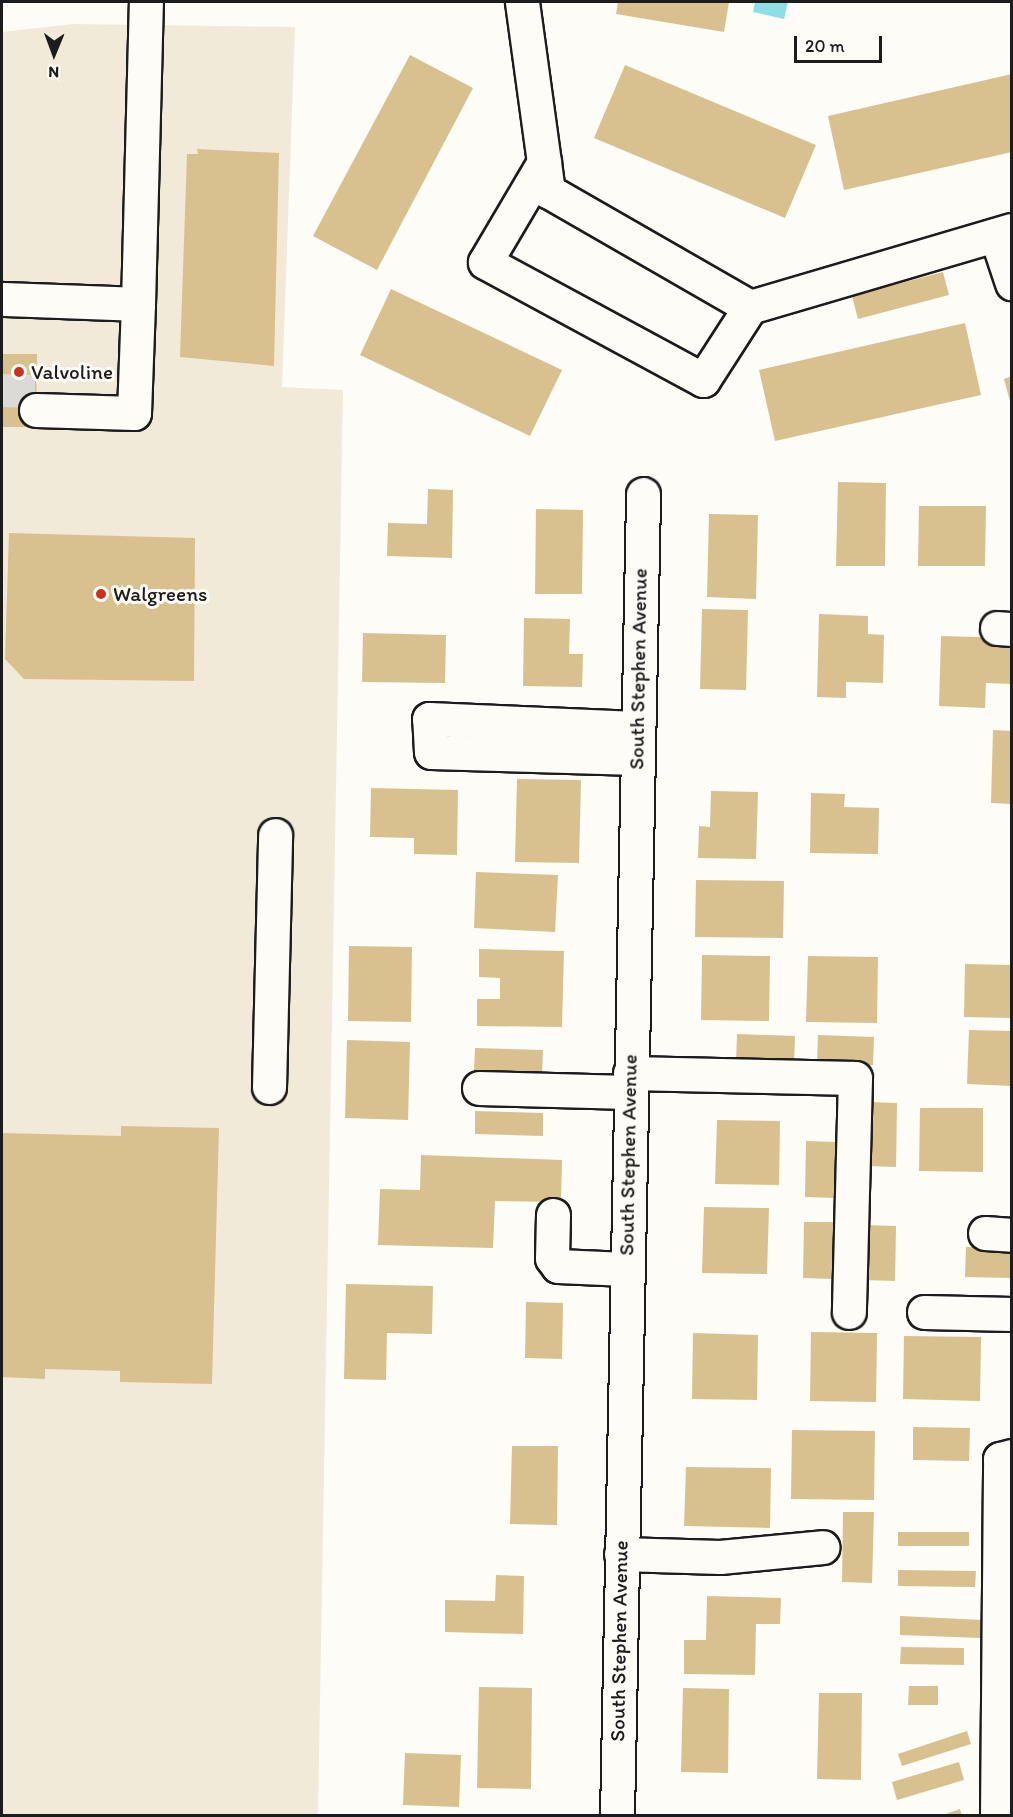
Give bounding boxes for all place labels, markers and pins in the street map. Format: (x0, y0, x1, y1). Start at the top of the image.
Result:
place label: Valvoline (31, 359, 113, 385)
marker: Valvoline (12, 365, 26, 379)
place label: Walgreens (113, 581, 207, 607)
marker: Walgreens (94, 587, 108, 601)

